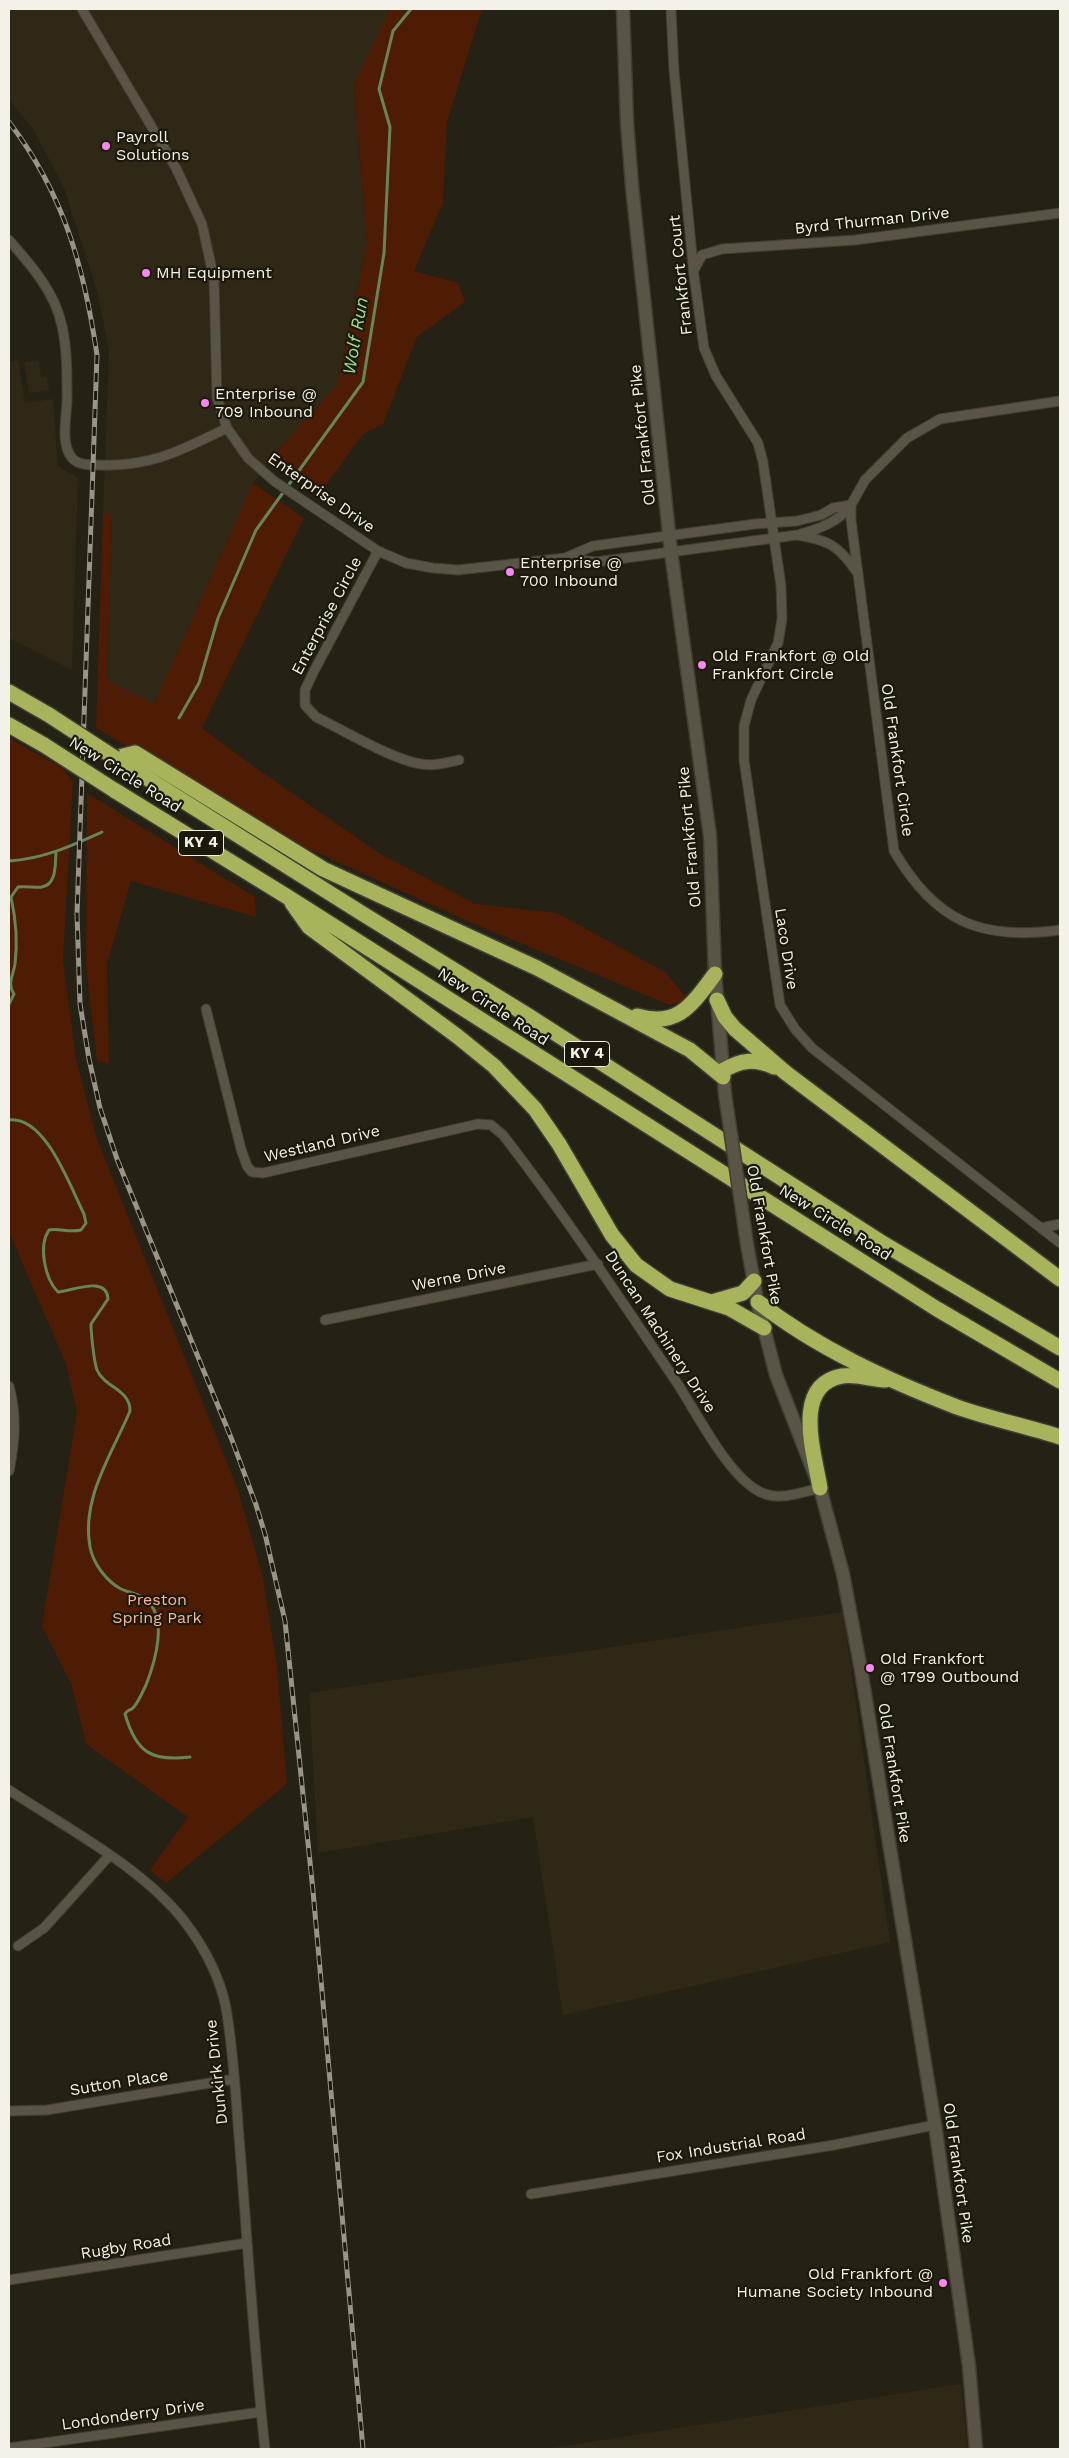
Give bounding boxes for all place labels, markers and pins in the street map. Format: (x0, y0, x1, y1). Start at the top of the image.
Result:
place label: Payroll Solutions (116, 127, 190, 165)
marker: Payroll Solutions (100, 140, 112, 152)
place label: MH Equipment (156, 263, 272, 283)
marker: MH Equipment (140, 267, 152, 279)
place label: Enterprise @ 709 Inbound (215, 384, 317, 422)
marker: Enterprise @ 709 Inbound (199, 397, 211, 409)
place label: Enterprise @ 700 Inbound (520, 553, 622, 591)
marker: Enterprise @ 700 Inbound (504, 566, 516, 578)
place label: Old Frankfort @ Old Frankfort Circle (712, 646, 869, 684)
marker: Old Frankfort @ Old Frankfort Circle (696, 659, 708, 671)
place label: Old Frankfort @ 1799 Outbound (880, 1649, 1019, 1687)
marker: Old Frankfort @ 1799 Outbound (864, 1662, 876, 1674)
place label: Old Frankfort @ Humane Society Inbound (736, 2264, 933, 2302)
marker: Old Frankfort @ Humane Society Inbound (937, 2277, 949, 2289)

